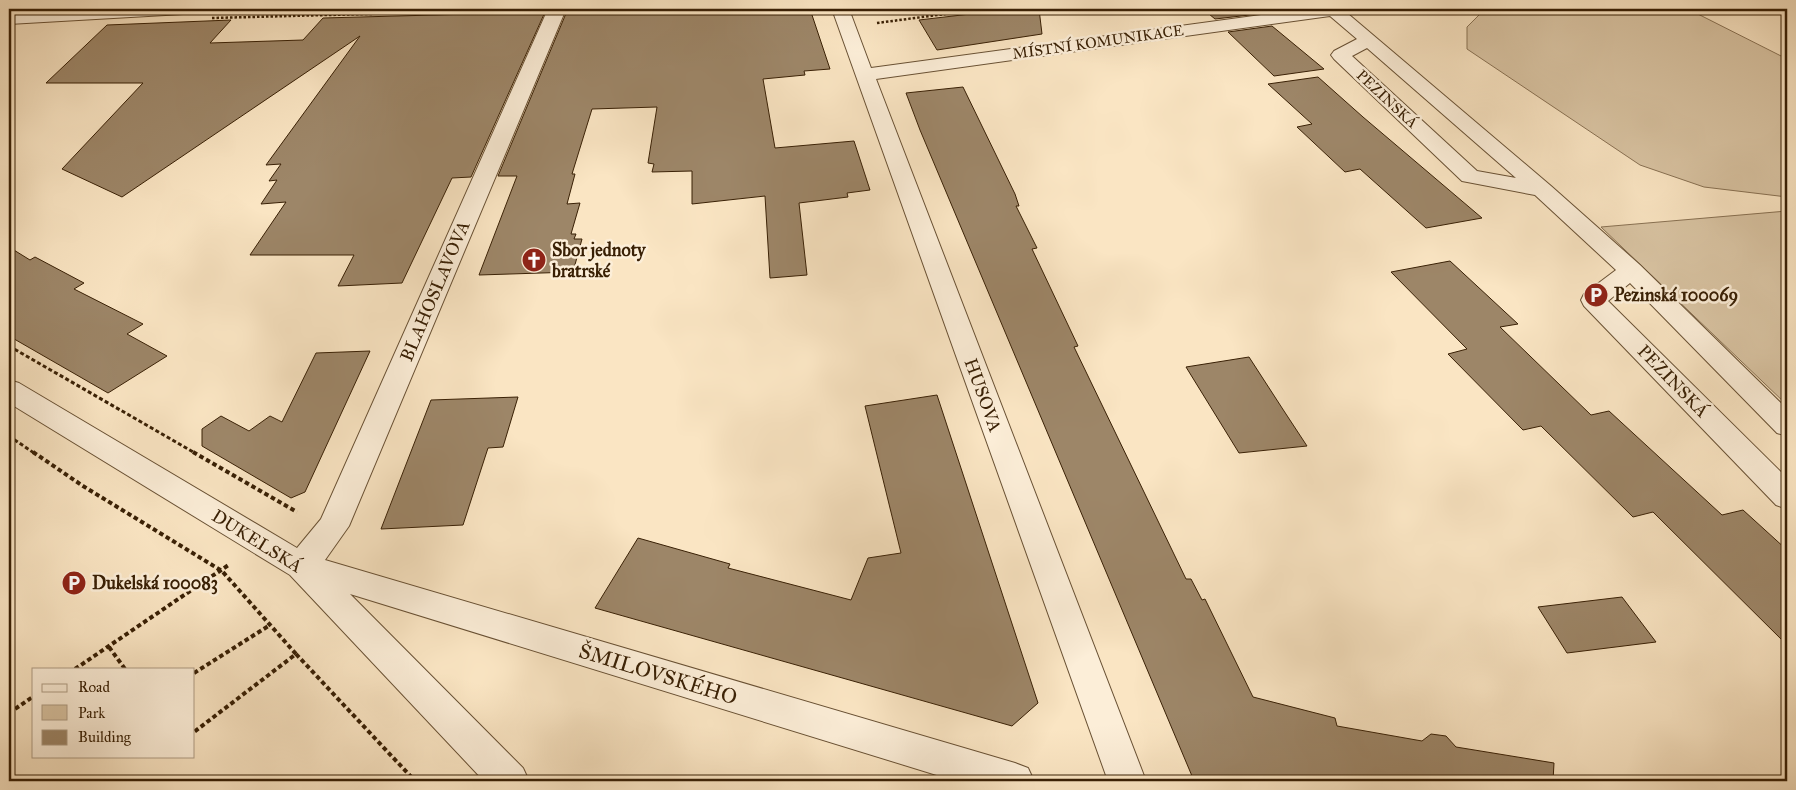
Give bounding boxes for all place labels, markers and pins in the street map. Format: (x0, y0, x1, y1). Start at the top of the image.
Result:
place label: Sbor jednoty bratrské (551, 239, 647, 282)
church icon: Sbor jednoty bratrské (521, 247, 547, 273)
parking icon: Pezinská 100069 (1583, 282, 1609, 308)
place label: Pezinská 100069 (1614, 284, 1738, 307)
parking icon: Dukelská 100083 (61, 570, 87, 596)
place label: Dukelská 100083 (92, 572, 218, 595)

